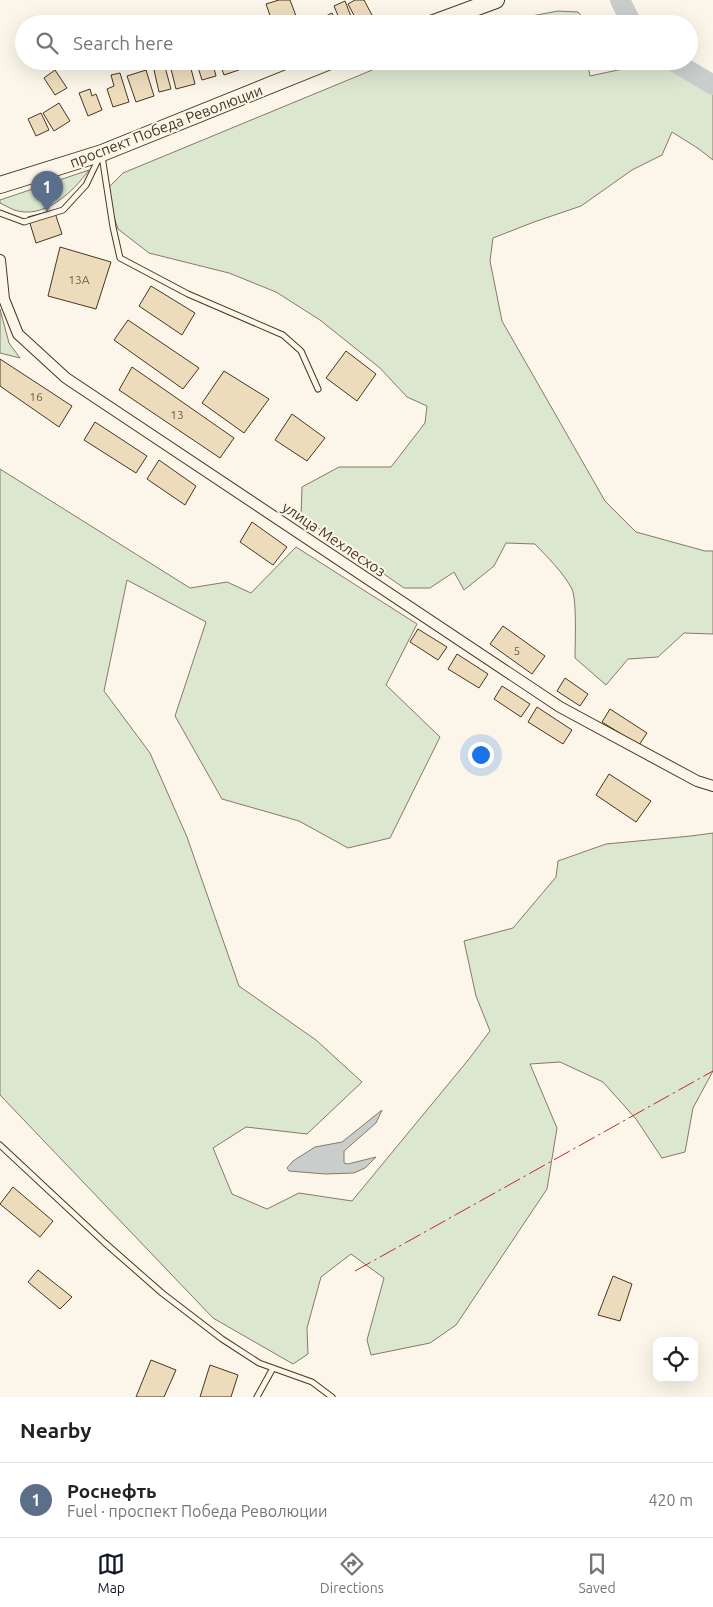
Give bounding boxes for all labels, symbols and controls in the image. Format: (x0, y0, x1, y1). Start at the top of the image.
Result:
search box (15, 15, 698, 70)
icon: search (33, 29, 61, 57)
text: Search here (73, 32, 173, 54)
street label: проспект Победа Революции (67, 81, 265, 171)
pin: 1 (31, 171, 63, 212)
house number: 13А (68, 273, 90, 286)
house number: 16 (29, 390, 43, 403)
house number: 13 (170, 408, 184, 421)
street label: улица Мехлесхоз (279, 498, 389, 580)
house number: 5 (514, 644, 520, 657)
your location (468, 742, 494, 768)
map controls (653, 1337, 698, 1382)
button: locate (653, 1337, 698, 1382)
text: Nearby (20, 1418, 91, 1442)
text: Роснефть (67, 1480, 157, 1502)
text: 1 (31, 1491, 41, 1509)
text: 420 m (648, 1491, 693, 1509)
text: Fuel · проспект Победа Революции (67, 1502, 327, 1520)
tab: Map (97, 1550, 125, 1596)
tab: Directions (320, 1550, 384, 1596)
tab: Saved (578, 1550, 616, 1596)

